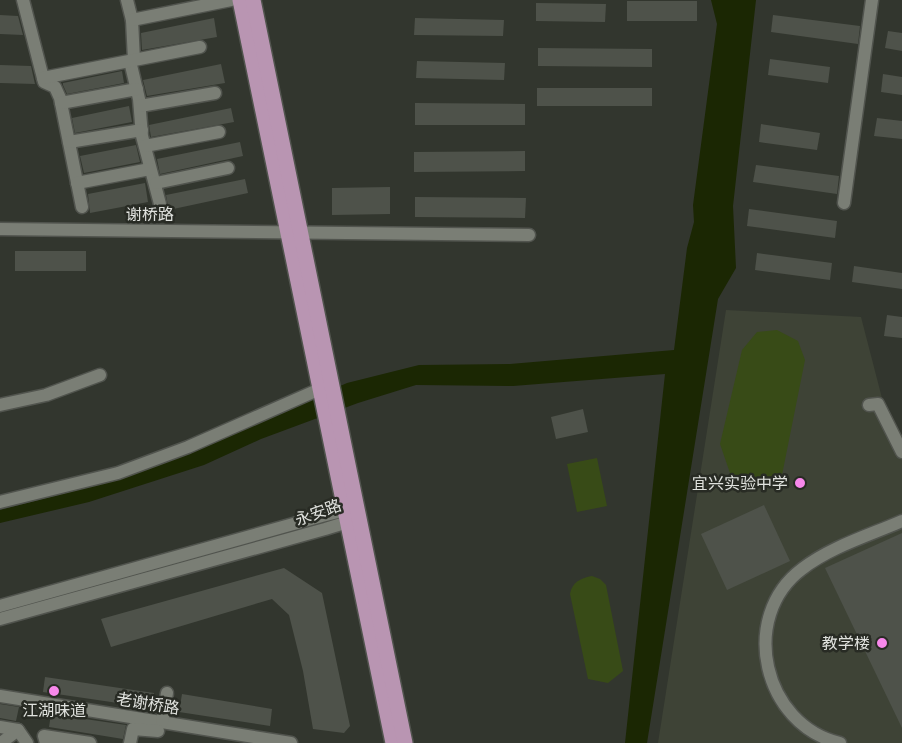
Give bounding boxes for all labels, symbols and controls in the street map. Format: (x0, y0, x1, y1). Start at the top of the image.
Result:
street label: 谢桥路 (126, 205, 174, 224)
place label: 宜兴实验中学 (692, 474, 788, 493)
marker: 宜兴实验中学 (793, 476, 807, 490)
street label: 永安路 (292, 495, 344, 530)
place label: 教学楼 (822, 634, 870, 653)
marker: 教学楼 (875, 636, 889, 650)
marker: 江湖味道 (47, 684, 61, 698)
street label: 老谢桥路 (115, 689, 181, 718)
place label: 江湖味道 (22, 701, 86, 720)

